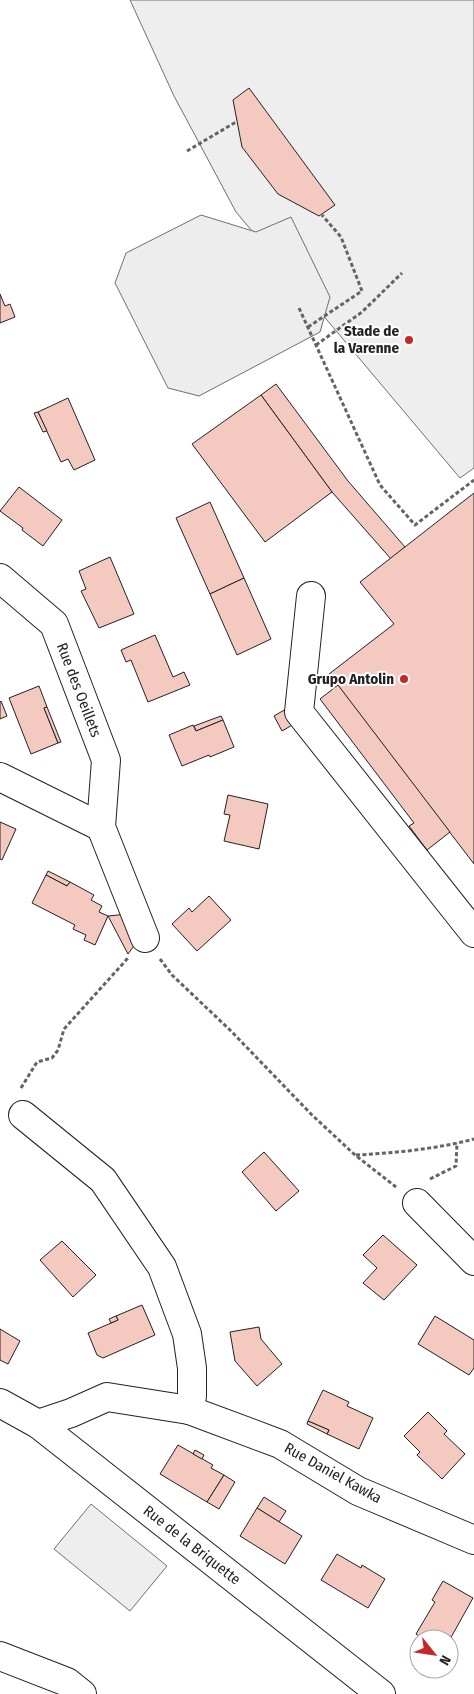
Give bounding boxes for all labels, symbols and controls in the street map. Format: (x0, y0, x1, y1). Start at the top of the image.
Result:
place label: Stade de la Varenne (334, 322, 399, 357)
marker: Stade de la Varenne (403, 334, 415, 346)
street label: Rue des Oeillets (53, 640, 105, 740)
place label: Grupo Antolin (308, 670, 394, 688)
marker: Grupo Antolin (398, 673, 410, 685)
street label: Rue Daniel Kawka (281, 1439, 385, 1507)
street label: Rue de la Briquette (140, 1502, 244, 1588)
north arrow (409, 1629, 459, 1679)
text: N (435, 1652, 454, 1668)

